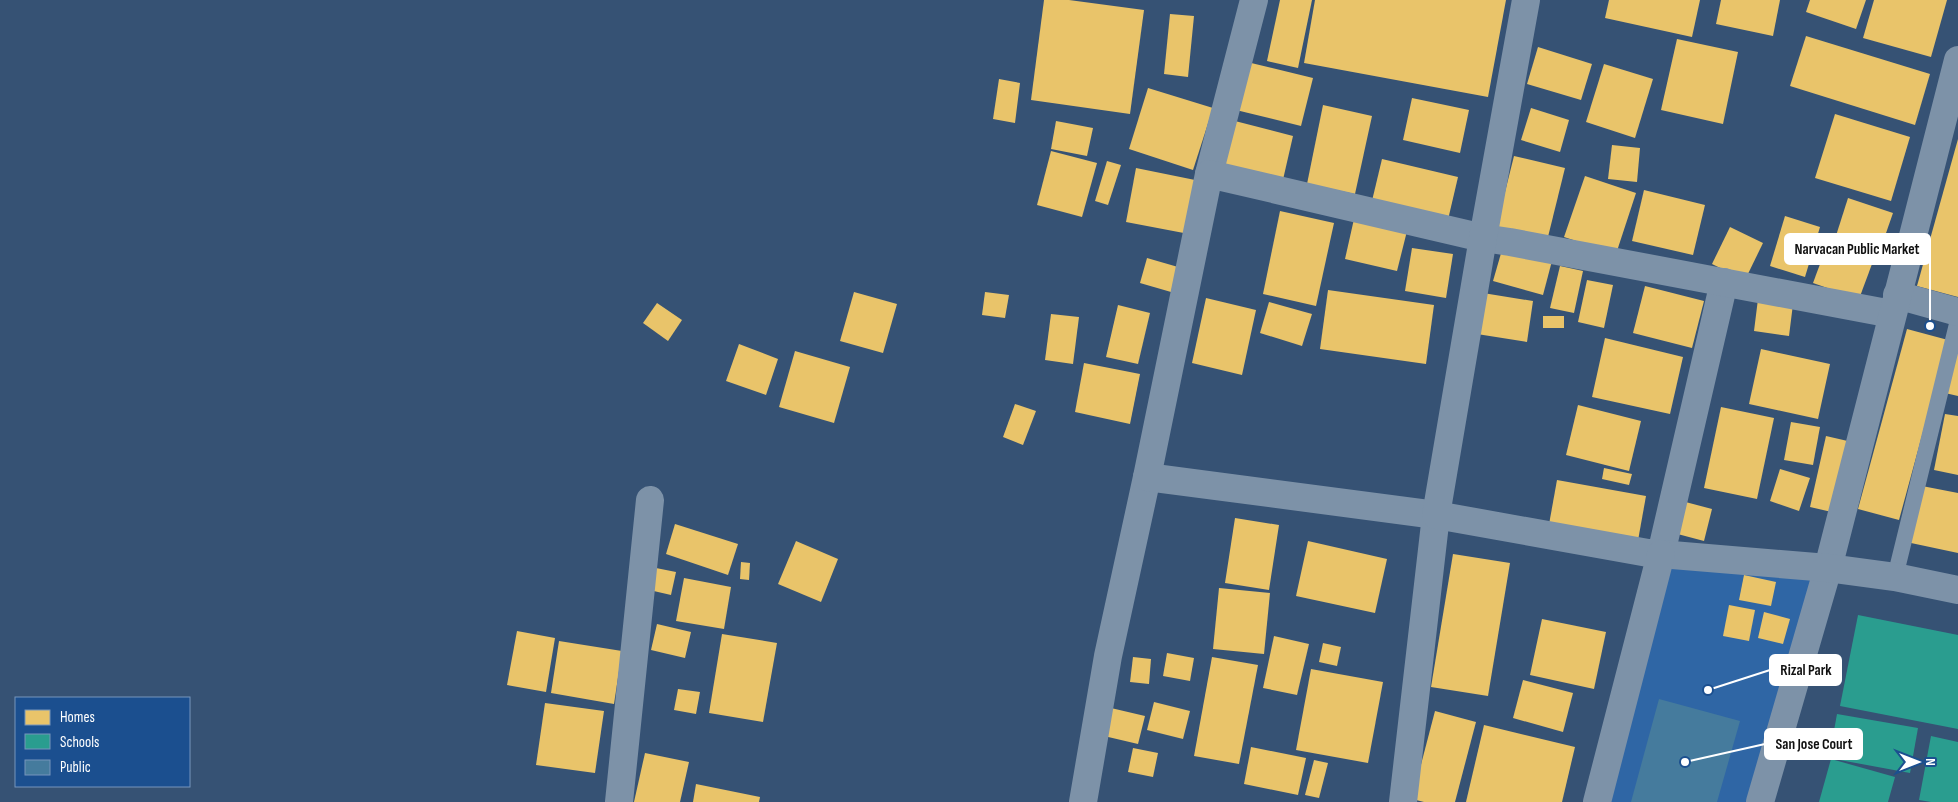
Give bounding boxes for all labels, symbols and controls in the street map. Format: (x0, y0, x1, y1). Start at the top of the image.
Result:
callout: Narvacan Public Market (1785, 234, 1930, 264)
text: Narvacan Public Market (1795, 240, 1920, 259)
callout: Rizal Park (1770, 655, 1841, 685)
text: Rizal Park (1780, 661, 1832, 680)
legend (15, 697, 190, 787)
text: Homes (60, 708, 95, 727)
callout: San Jose Court (1765, 729, 1862, 759)
text: Schools (60, 733, 99, 752)
text: San Jose Court (1776, 735, 1852, 754)
north arrow (1893, 737, 1943, 787)
text: Public (60, 758, 91, 777)
text: N (1922, 758, 1939, 766)

